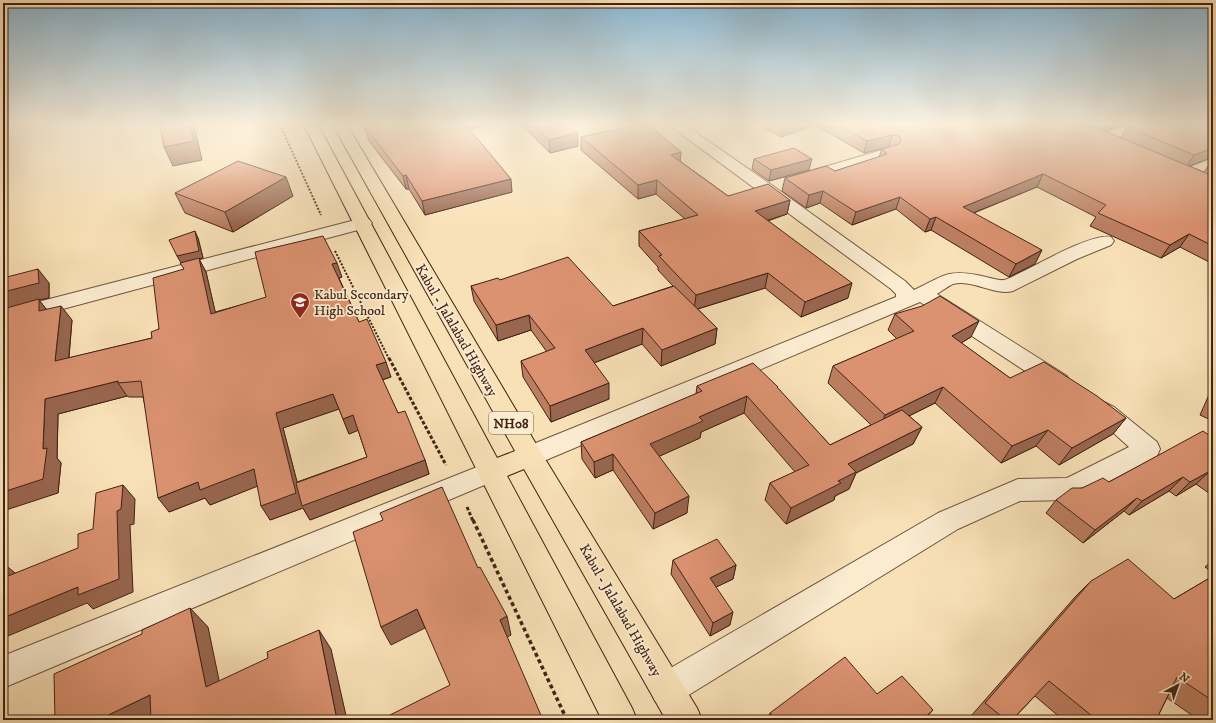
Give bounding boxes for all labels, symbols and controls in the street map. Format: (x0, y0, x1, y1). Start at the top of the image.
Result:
street label: Kabul - Jalalabad Highway (411, 261, 502, 400)
place label: Kabul Secondary High School (314, 286, 409, 320)
school or university icon: Kabul Secondary High School (289, 291, 311, 319)
road number: NH08 (489, 412, 533, 434)
street label: Kabul - Jalalabad Highway (575, 541, 666, 680)
north arrow (1158, 665, 1198, 705)
text: N (1176, 670, 1192, 686)

